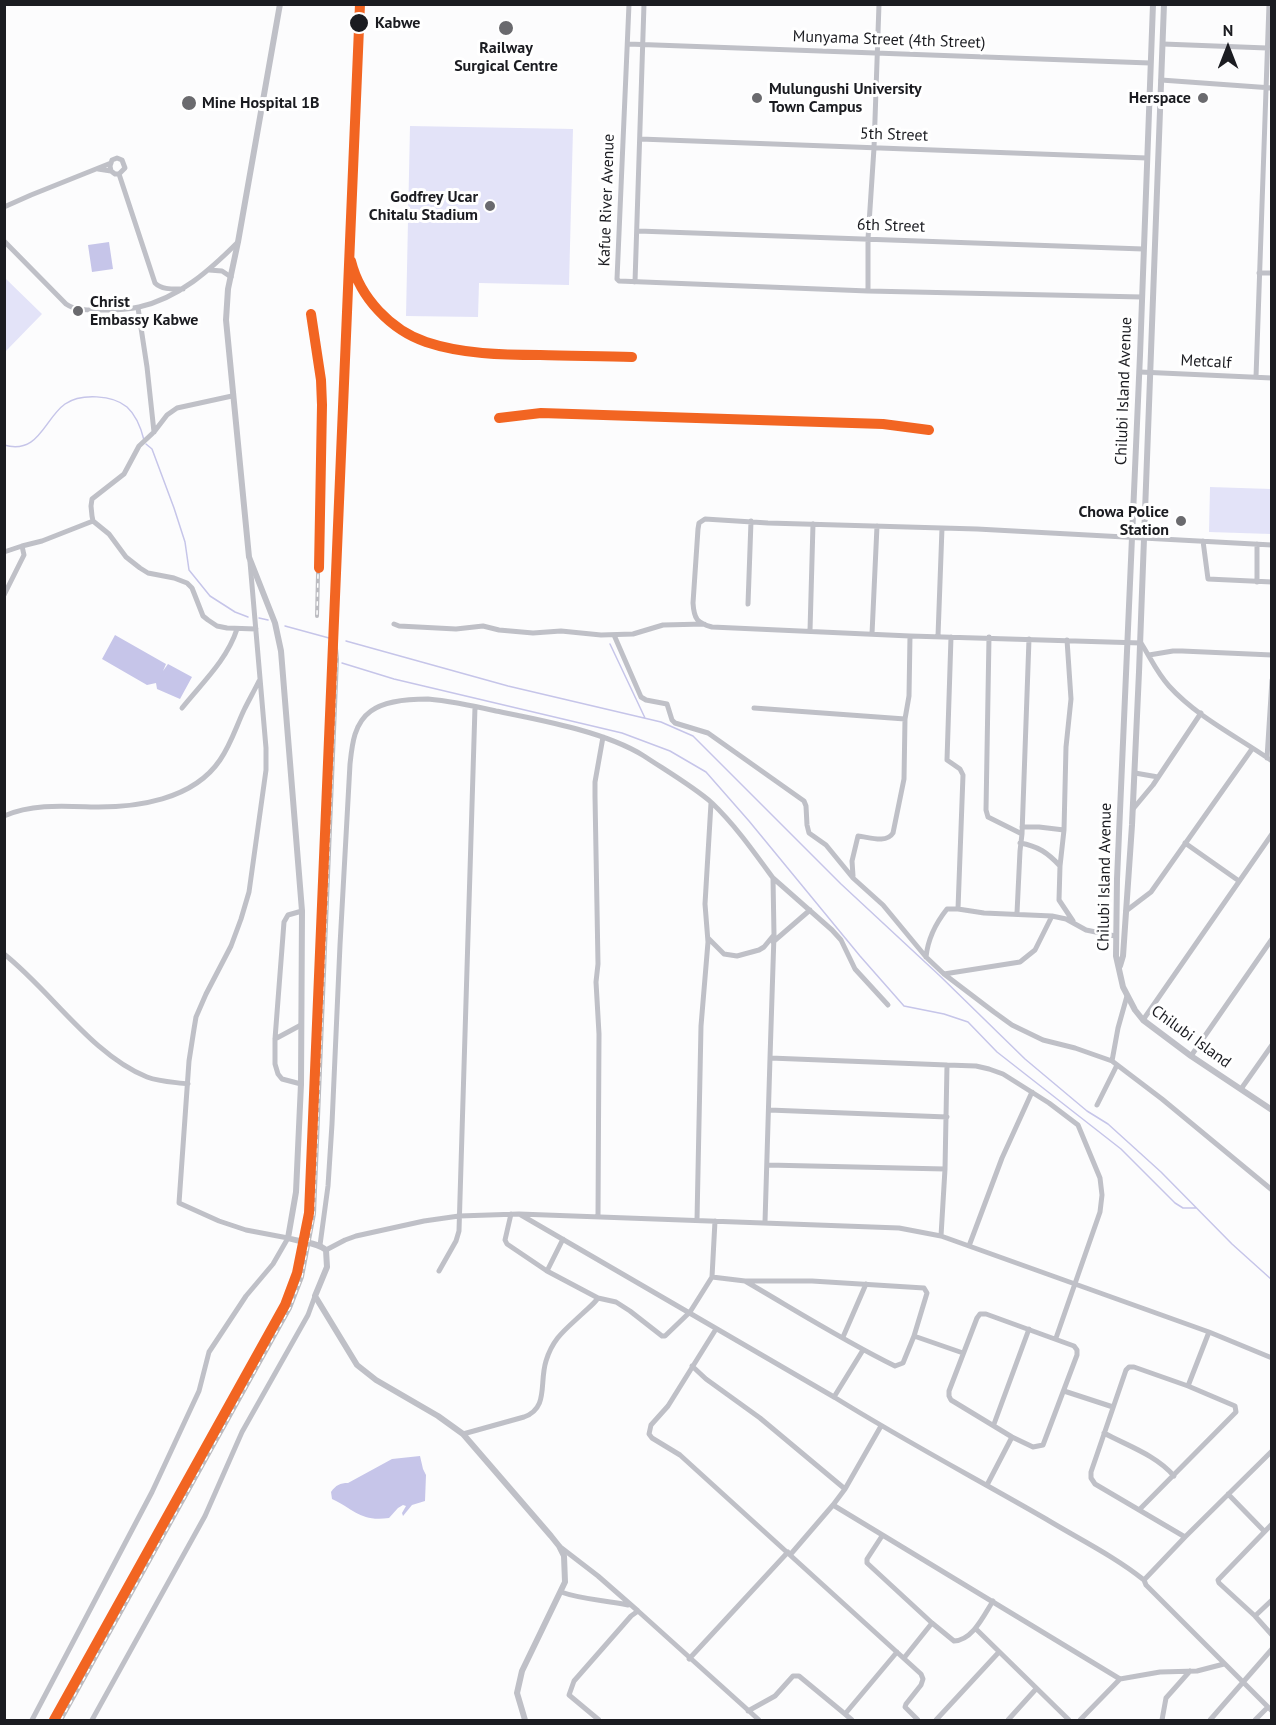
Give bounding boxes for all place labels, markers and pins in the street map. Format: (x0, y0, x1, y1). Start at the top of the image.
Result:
marker: Kabwe (348, 12, 370, 34)
place label: Kabwe (375, 13, 420, 33)
marker: Railway Surgical Centre (497, 19, 515, 37)
place label: Railway Surgical Centre (454, 38, 558, 76)
place label: Mulungushi University Town Campus (769, 79, 922, 117)
place label: Herspace (1129, 88, 1191, 108)
marker: Mulungushi University Town Campus (750, 91, 764, 105)
marker: Herspace (1196, 91, 1210, 105)
place label: Mine Hospital 1B (202, 93, 320, 113)
marker: Mine Hospital 1B (180, 94, 198, 112)
place label: Godfrey Ucar Chitalu Stadium (369, 187, 478, 225)
marker: Godfrey Ucar Chitalu Stadium (483, 199, 497, 213)
place label: Christ Embassy Kabwe (90, 292, 198, 330)
marker: Christ Embassy Kabwe (71, 304, 85, 318)
place label: Chowa Police Station (1078, 502, 1169, 540)
marker: Chowa Police Station (1174, 514, 1188, 528)

